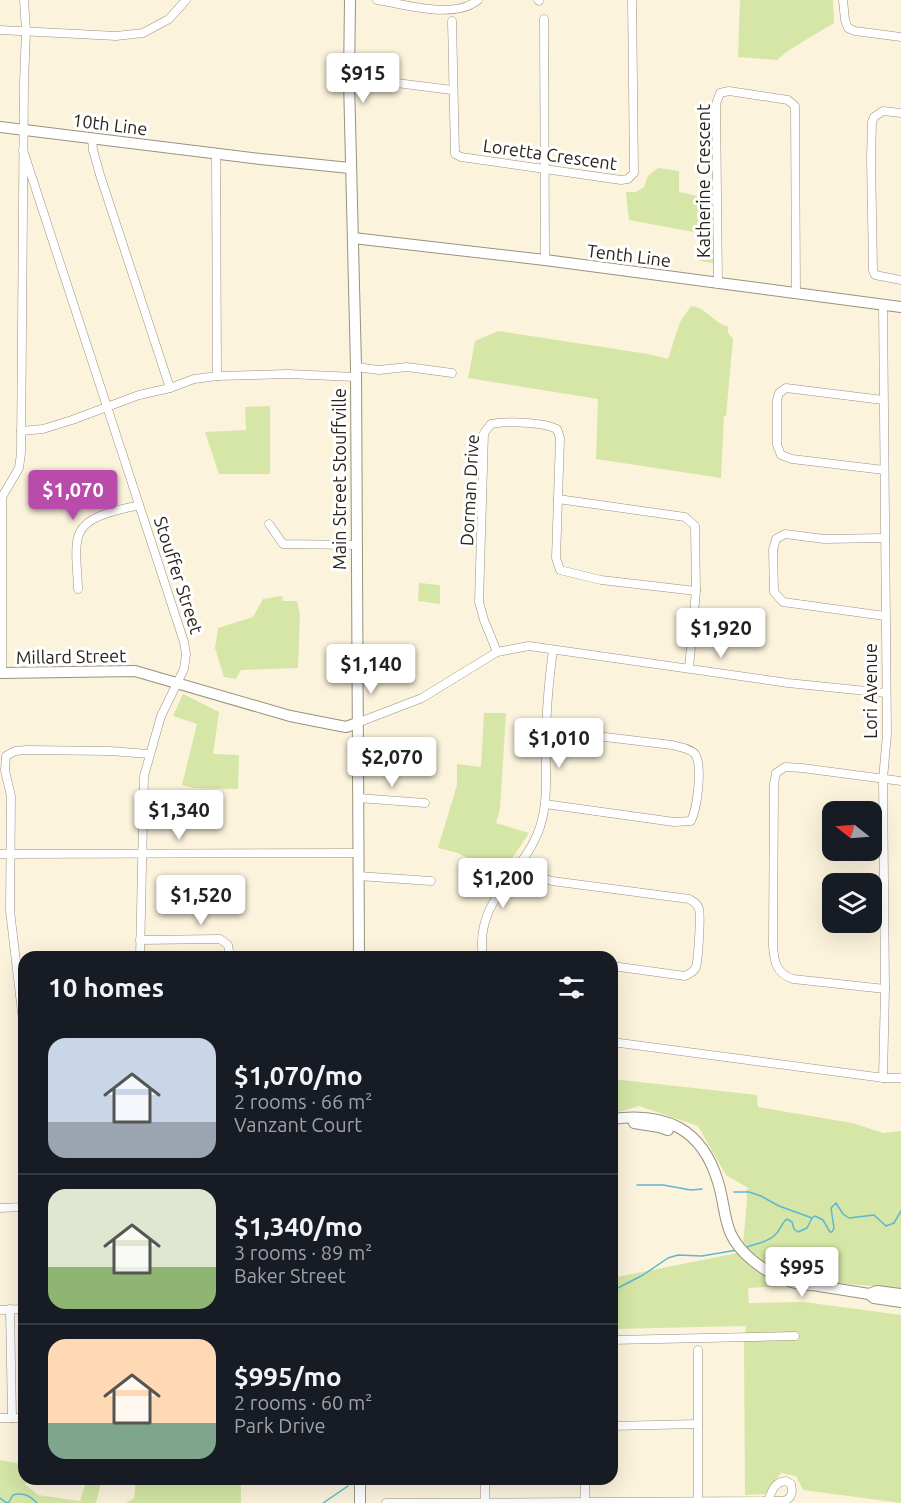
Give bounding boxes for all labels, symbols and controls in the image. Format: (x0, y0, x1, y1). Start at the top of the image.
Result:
pin: $915 (327, 53, 399, 104)
text: $915 (340, 61, 386, 84)
street label: Katherine Crescent (693, 104, 713, 258)
street label: 10th Line (71, 109, 149, 139)
street label: Loretta Crescent (482, 135, 618, 173)
street label: Tenth Line (586, 240, 672, 270)
street label: Main Street Stouffville (329, 388, 349, 570)
street label: Dorman Drive (456, 434, 482, 546)
pin: $1,070 (24, 470, 122, 521)
text: $1,070 (42, 478, 104, 501)
street label: Stouffer Street (151, 514, 207, 636)
pin: $1,920 (672, 608, 770, 659)
text: $1,920 (690, 616, 752, 639)
street label: Lori Avenue (860, 643, 880, 739)
pin: $1,140 (322, 644, 420, 695)
street label: Millard Street (16, 645, 126, 667)
text: $1,140 (340, 652, 402, 675)
pin: $1,010 (510, 718, 608, 769)
text: $1,010 (528, 726, 590, 749)
pin: $2,070 (343, 737, 441, 788)
text: $2,070 (361, 745, 423, 768)
pin: $1,340 (130, 790, 228, 841)
text: $1,340 (148, 798, 210, 821)
north arrow (822, 801, 882, 861)
map controls (822, 801, 882, 933)
pin: $1,200 (454, 858, 552, 909)
text: $1,200 (472, 866, 534, 889)
button: layers (822, 873, 882, 933)
pin: $1,520 (152, 875, 250, 926)
text: $1,520 (170, 883, 232, 906)
icon: filters (555, 971, 588, 1004)
text: 10 homes (48, 973, 164, 1002)
text: $1,070/mo (234, 1061, 363, 1090)
icon: home (96, 1062, 168, 1134)
text: 2 rooms · 66 m² (234, 1090, 372, 1113)
text: Vanzant Court (234, 1113, 362, 1136)
text: $1,340/mo (234, 1212, 363, 1241)
icon: home (96, 1213, 168, 1285)
text: 3 rooms · 89 m² (234, 1241, 372, 1264)
pin: $995 (766, 1247, 838, 1298)
text: $995 (779, 1255, 825, 1278)
text: Baker Street (234, 1264, 346, 1287)
text: $995/mo (234, 1362, 342, 1391)
icon: home (96, 1363, 168, 1435)
text: 2 rooms · 60 m² (234, 1391, 372, 1414)
text: Park Drive (234, 1414, 326, 1437)

